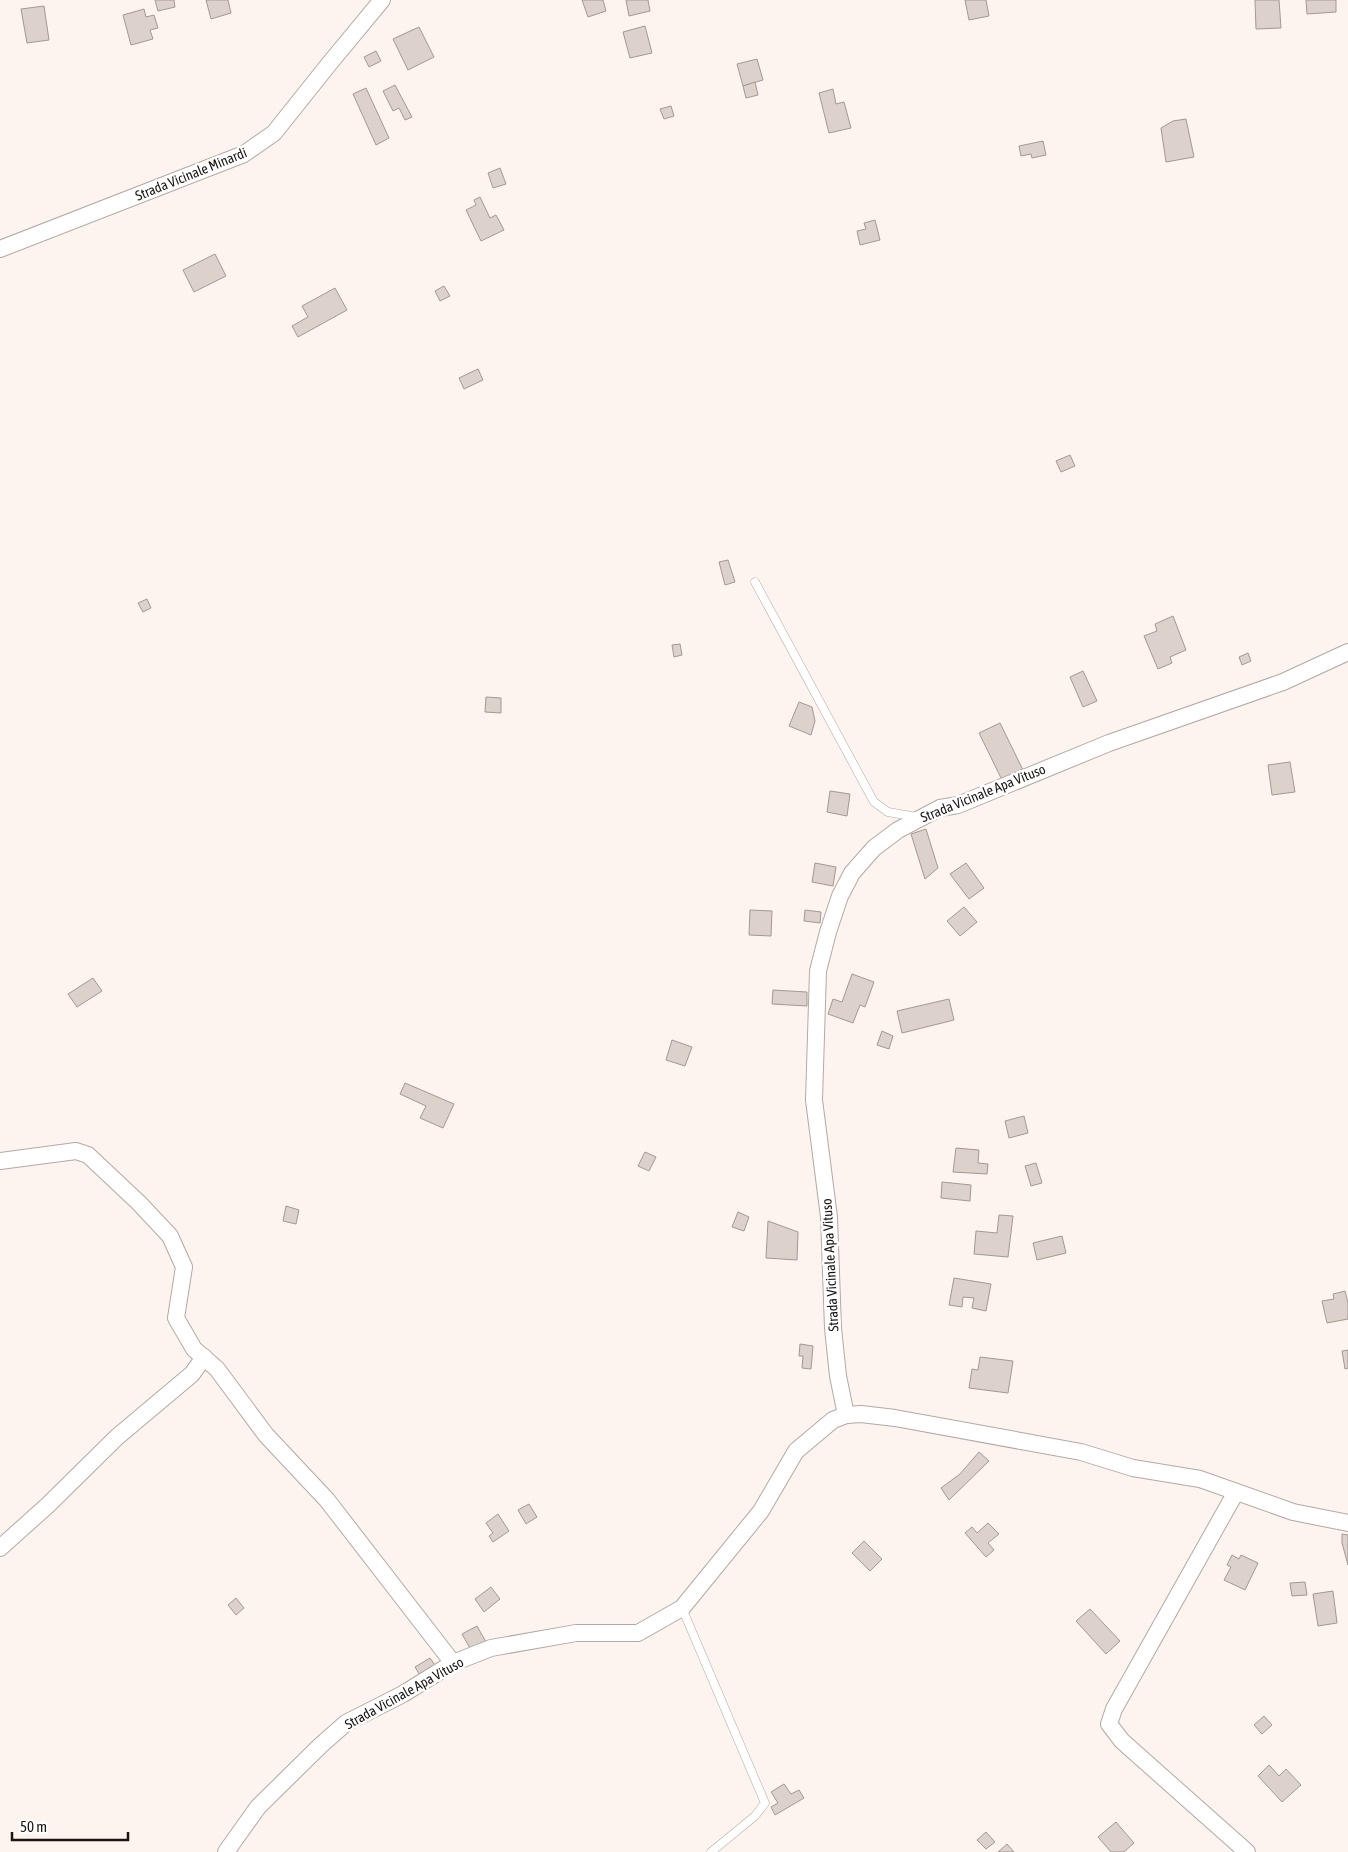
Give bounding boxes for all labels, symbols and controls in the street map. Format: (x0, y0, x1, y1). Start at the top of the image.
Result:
street label: Strada Vicinale Minardi (133, 144, 249, 204)
street label: Strada Vicinale Apa Vituso (918, 761, 1048, 825)
street label: Strada Vicinale Apa Vituso (819, 1198, 841, 1332)
street label: Strada Vicinale Apa Vituso (342, 1654, 466, 1732)
scale bar (12, 1810, 129, 1842)
text: 50 m (20, 1818, 47, 1835)

